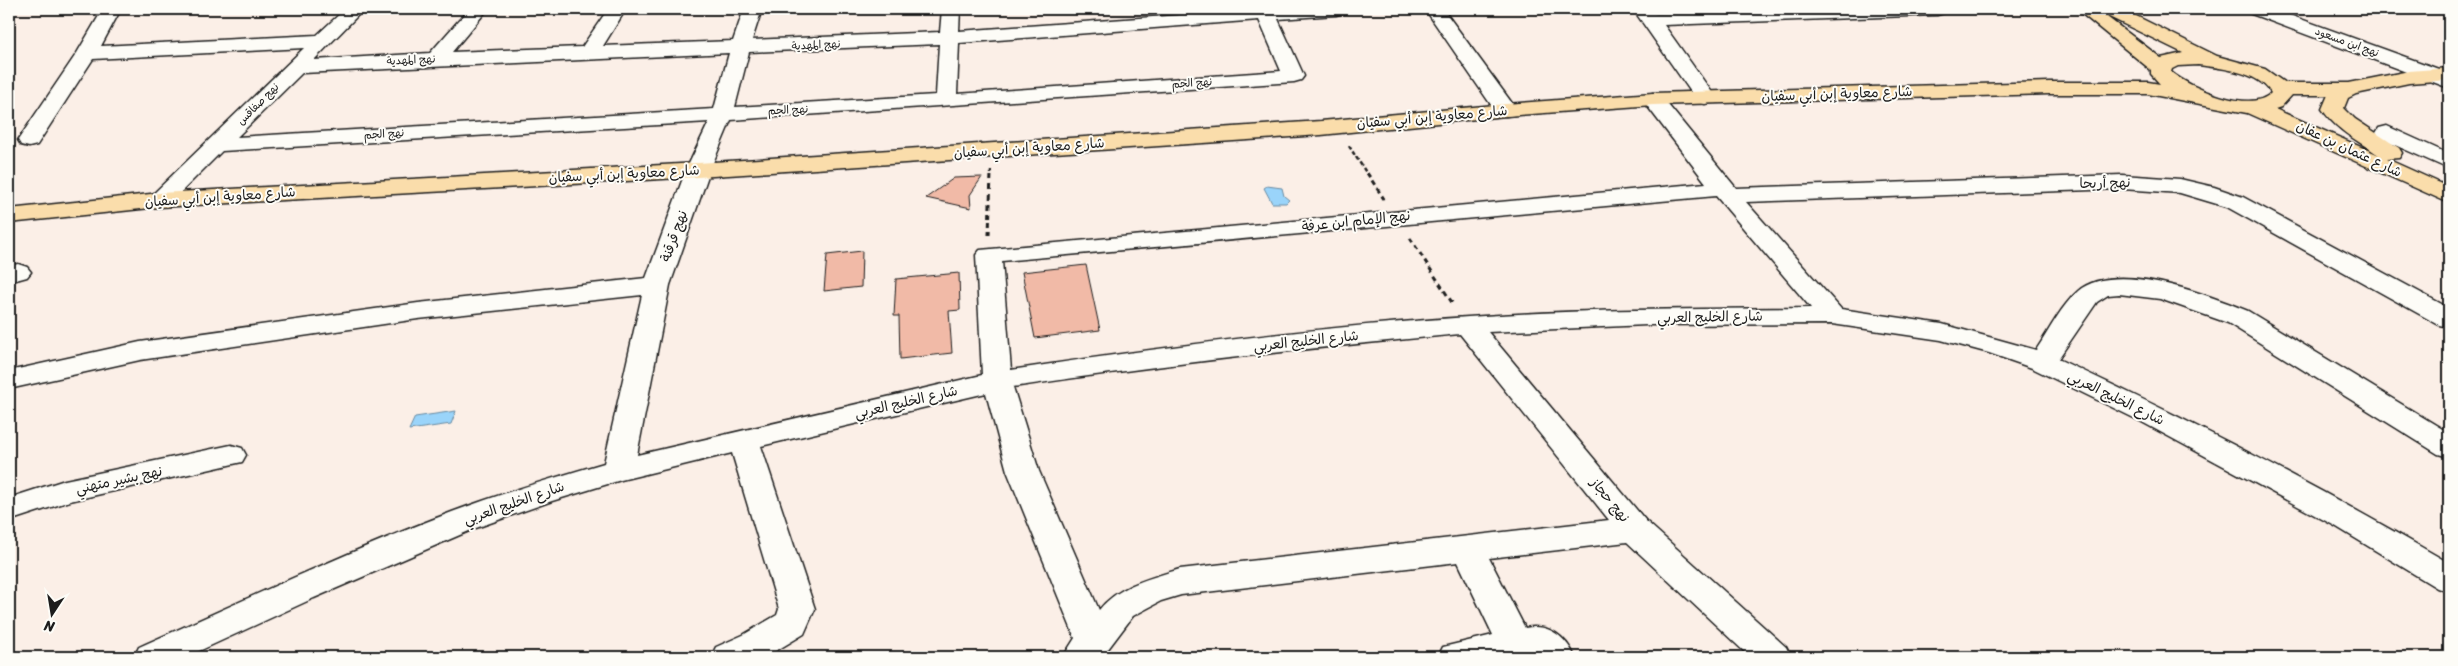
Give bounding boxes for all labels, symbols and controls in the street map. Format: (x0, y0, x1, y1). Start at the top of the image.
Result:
street label: نهج ابن مسعود (2312, 22, 2382, 62)
street label: نهج المهدية (791, 34, 841, 56)
street label: نهج المهدية (386, 49, 436, 71)
street label: نهج الجم (1171, 72, 1213, 94)
street label: نهج صفاقس (232, 78, 284, 130)
street label: شارع معاوية إبن أبي سفيان (1761, 79, 1913, 109)
street label: شارع معاوية إبن أبي سفيان (1356, 98, 1508, 136)
street label: نهج الجم (767, 99, 809, 121)
street label: شارع عثمان بن عفان (2292, 113, 2406, 185)
street label: نهج الجم (363, 123, 405, 145)
street label: شارع معاوية إبن أبي سفيان (953, 130, 1105, 166)
street label: شارع معاوية إبن أبي سفيان (548, 158, 700, 190)
street label: نهج أريحا (2079, 170, 2131, 196)
street label: شارع معاوية إبن أبي سفيان (144, 179, 296, 215)
street label: نهج الإمام ابن عرفة (1300, 203, 1412, 239)
street label: نهج قرقنة (653, 207, 695, 265)
street label: شارع الخليج العربي (1657, 304, 1763, 330)
street label: شارع الخليج العربي (1252, 323, 1360, 359)
street label: شارع الخليج العربي (2063, 364, 2169, 432)
street label: شارع الخليج العربي (852, 378, 960, 426)
street label: نهج بشير متهني (73, 459, 165, 501)
street label: نهج حجاز (1583, 471, 1636, 528)
street label: شارع الخليج العربي (460, 474, 568, 532)
north arrow (28, 588, 78, 638)
text: N (42, 613, 58, 640)

